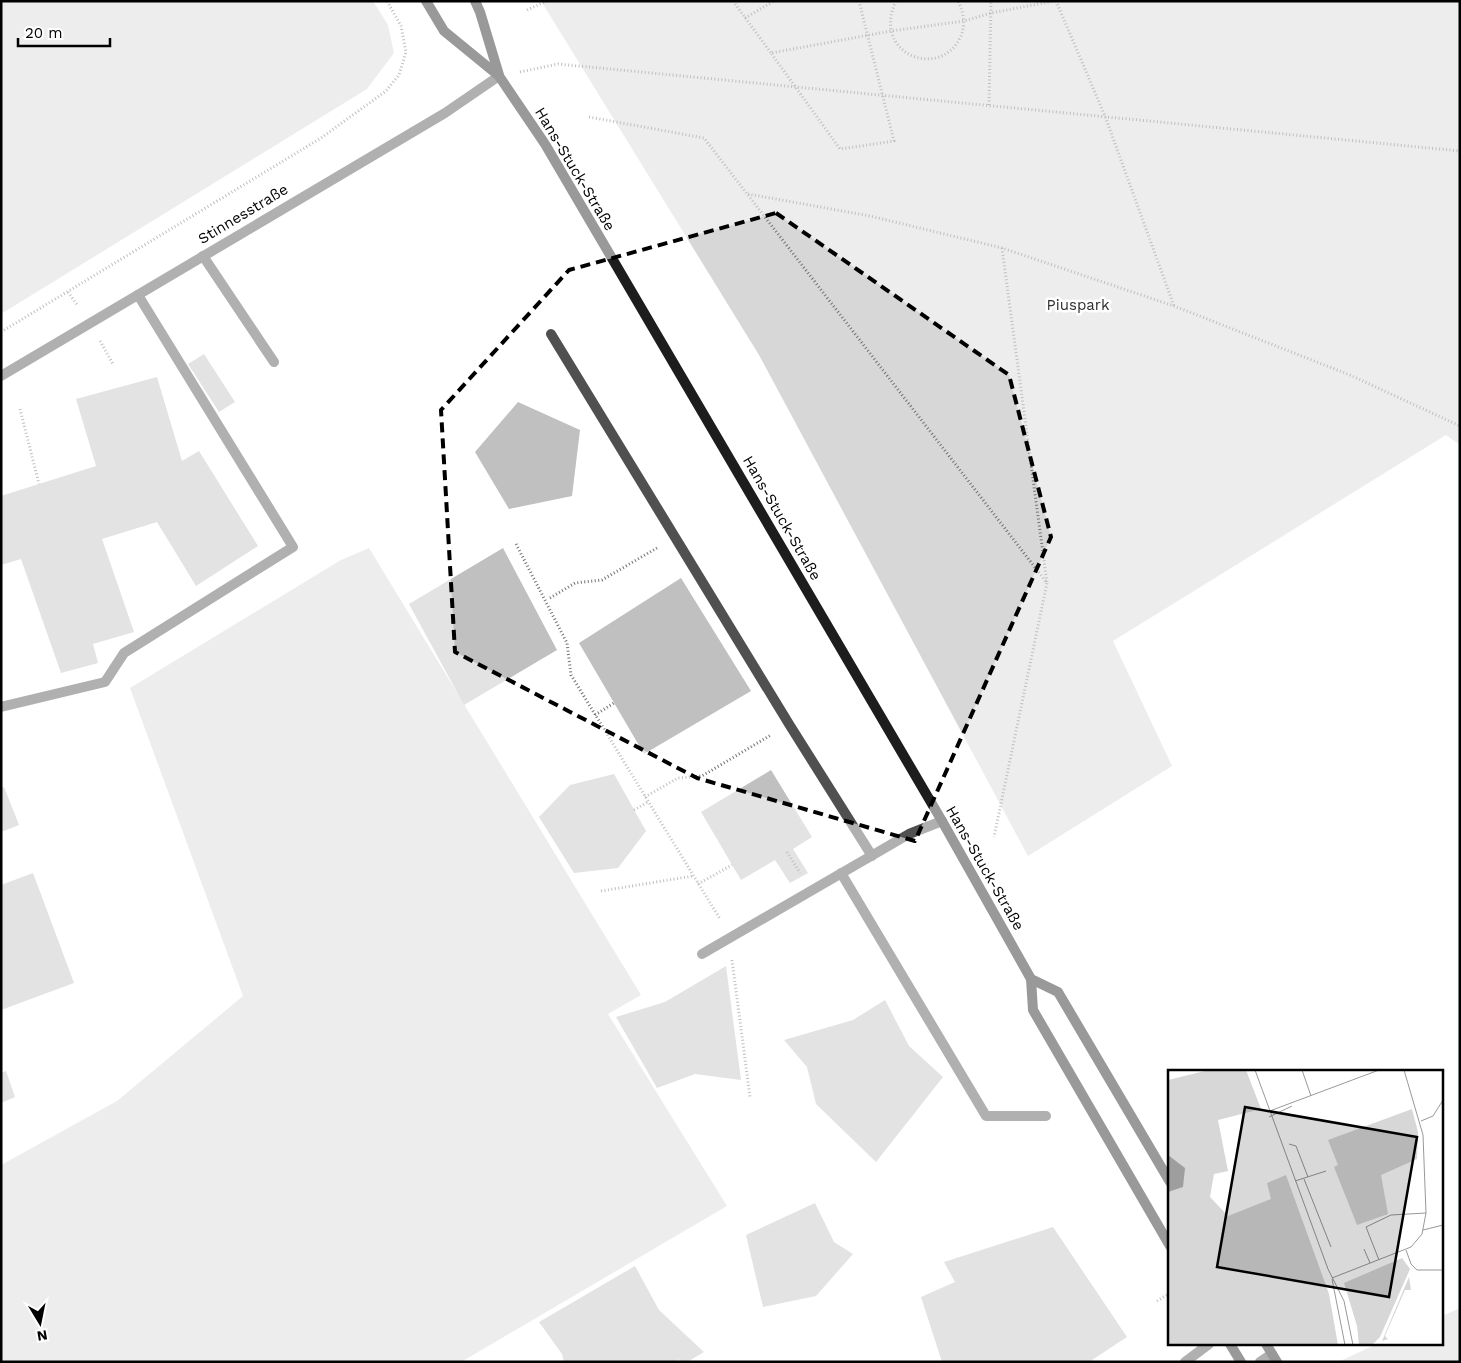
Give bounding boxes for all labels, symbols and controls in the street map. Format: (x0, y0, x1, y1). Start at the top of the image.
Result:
scale bar (18, 15, 110, 47)
text: 20 m (25, 24, 63, 42)
street label: Hans-Stuck-Straße (531, 104, 619, 234)
street label: Stinnesstraße (195, 180, 291, 248)
park label: Piuspark (1047, 296, 1110, 314)
street label: Hans-Stuck-Straße (739, 453, 825, 583)
street label: Hans-Stuck-Straße (942, 803, 1028, 933)
inset map (1168, 1070, 1444, 1346)
north arrow (15, 1298, 65, 1348)
text: N (36, 1327, 49, 1345)

